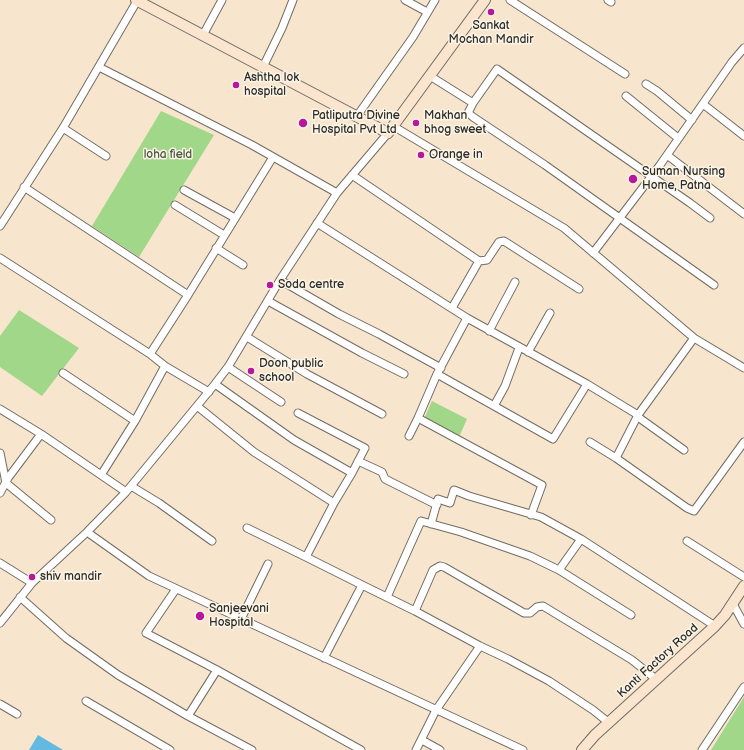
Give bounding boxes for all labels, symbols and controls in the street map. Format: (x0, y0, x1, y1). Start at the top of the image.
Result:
marker: Sankat Mochan Mandir (486, 7, 496, 17)
place label: Sankat Mochan Mandir (449, 19, 533, 47)
place label: Ashtha lok hospital (244, 71, 299, 99)
marker: Ashtha lok hospital (231, 80, 241, 90)
place label: Patliputra Divine Hospital Pvt Ltd (312, 109, 400, 137)
place label: Makhan bhog sweet (424, 109, 486, 137)
marker: Patliputra Divine Hospital Pvt Ltd (297, 117, 309, 129)
marker: Makhan bhog sweet (411, 118, 421, 128)
park label: loha field (144, 148, 192, 162)
place label: Orange in (429, 148, 483, 162)
marker: Orange in (416, 150, 426, 160)
place label: Suman Nursing Home, Patna (642, 165, 725, 193)
marker: Suman Nursing Home, Patna (627, 173, 639, 185)
place label: Soda centre (278, 278, 344, 292)
marker: Soda centre (265, 280, 275, 290)
place label: Doon public school (259, 357, 323, 385)
marker: Doon public school (246, 366, 256, 376)
place label: shiv mandir (40, 570, 101, 584)
marker: shiv mandir (27, 572, 37, 582)
place label: Sanjeevani Hospital (209, 602, 269, 630)
marker: Sanjeevani Hospital (194, 610, 206, 622)
street label: Kanti Factory Road (615, 621, 701, 701)

